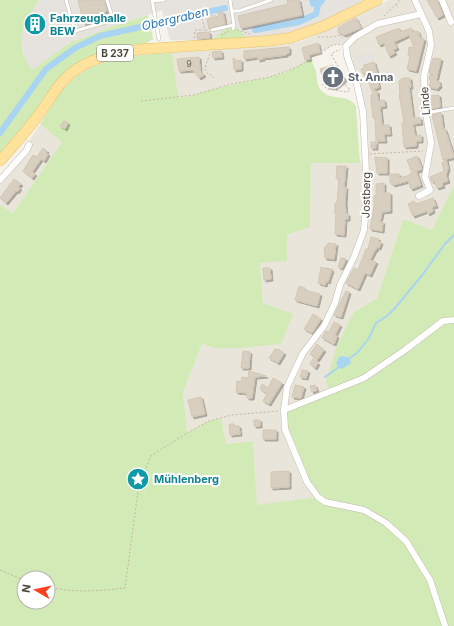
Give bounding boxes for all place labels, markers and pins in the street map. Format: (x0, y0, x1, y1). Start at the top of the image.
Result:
building icon: Fahrzeughalle BEW (22, 11, 48, 37)
place label: Fahrzeughalle BEW (50, 11, 127, 38)
church icon: St. Anna (320, 64, 346, 90)
place label: St. Anna (348, 70, 393, 84)
place icon: Mühlenberg (125, 466, 151, 492)
place label: Mühlenberg (154, 472, 219, 486)

